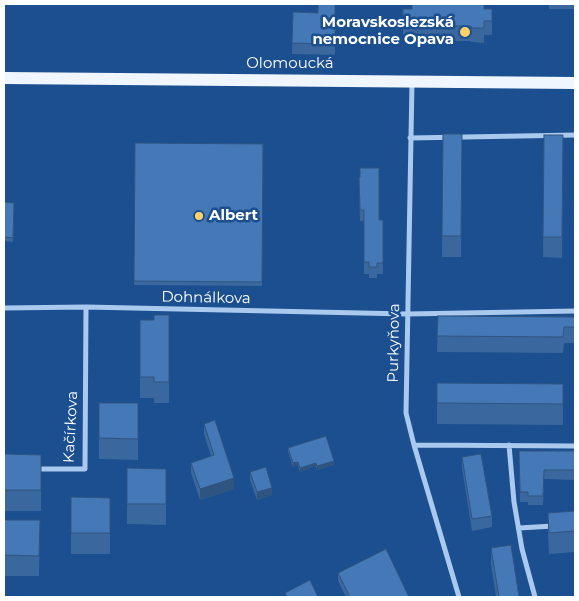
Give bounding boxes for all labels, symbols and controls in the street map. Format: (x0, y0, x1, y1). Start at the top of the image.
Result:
place label: Moravskoslezská nemocnice Opava (312, 14, 454, 49)
marker: Moravskoslezská nemocnice Opava (458, 25, 472, 39)
street label: Olomoucká (246, 55, 334, 73)
place label: Albert (209, 207, 258, 225)
marker: Albert (193, 210, 205, 222)
street label: Dohnálkova (161, 288, 251, 308)
street label: Purkyňova (384, 303, 404, 383)
street label: Kačírkova (60, 391, 82, 463)

